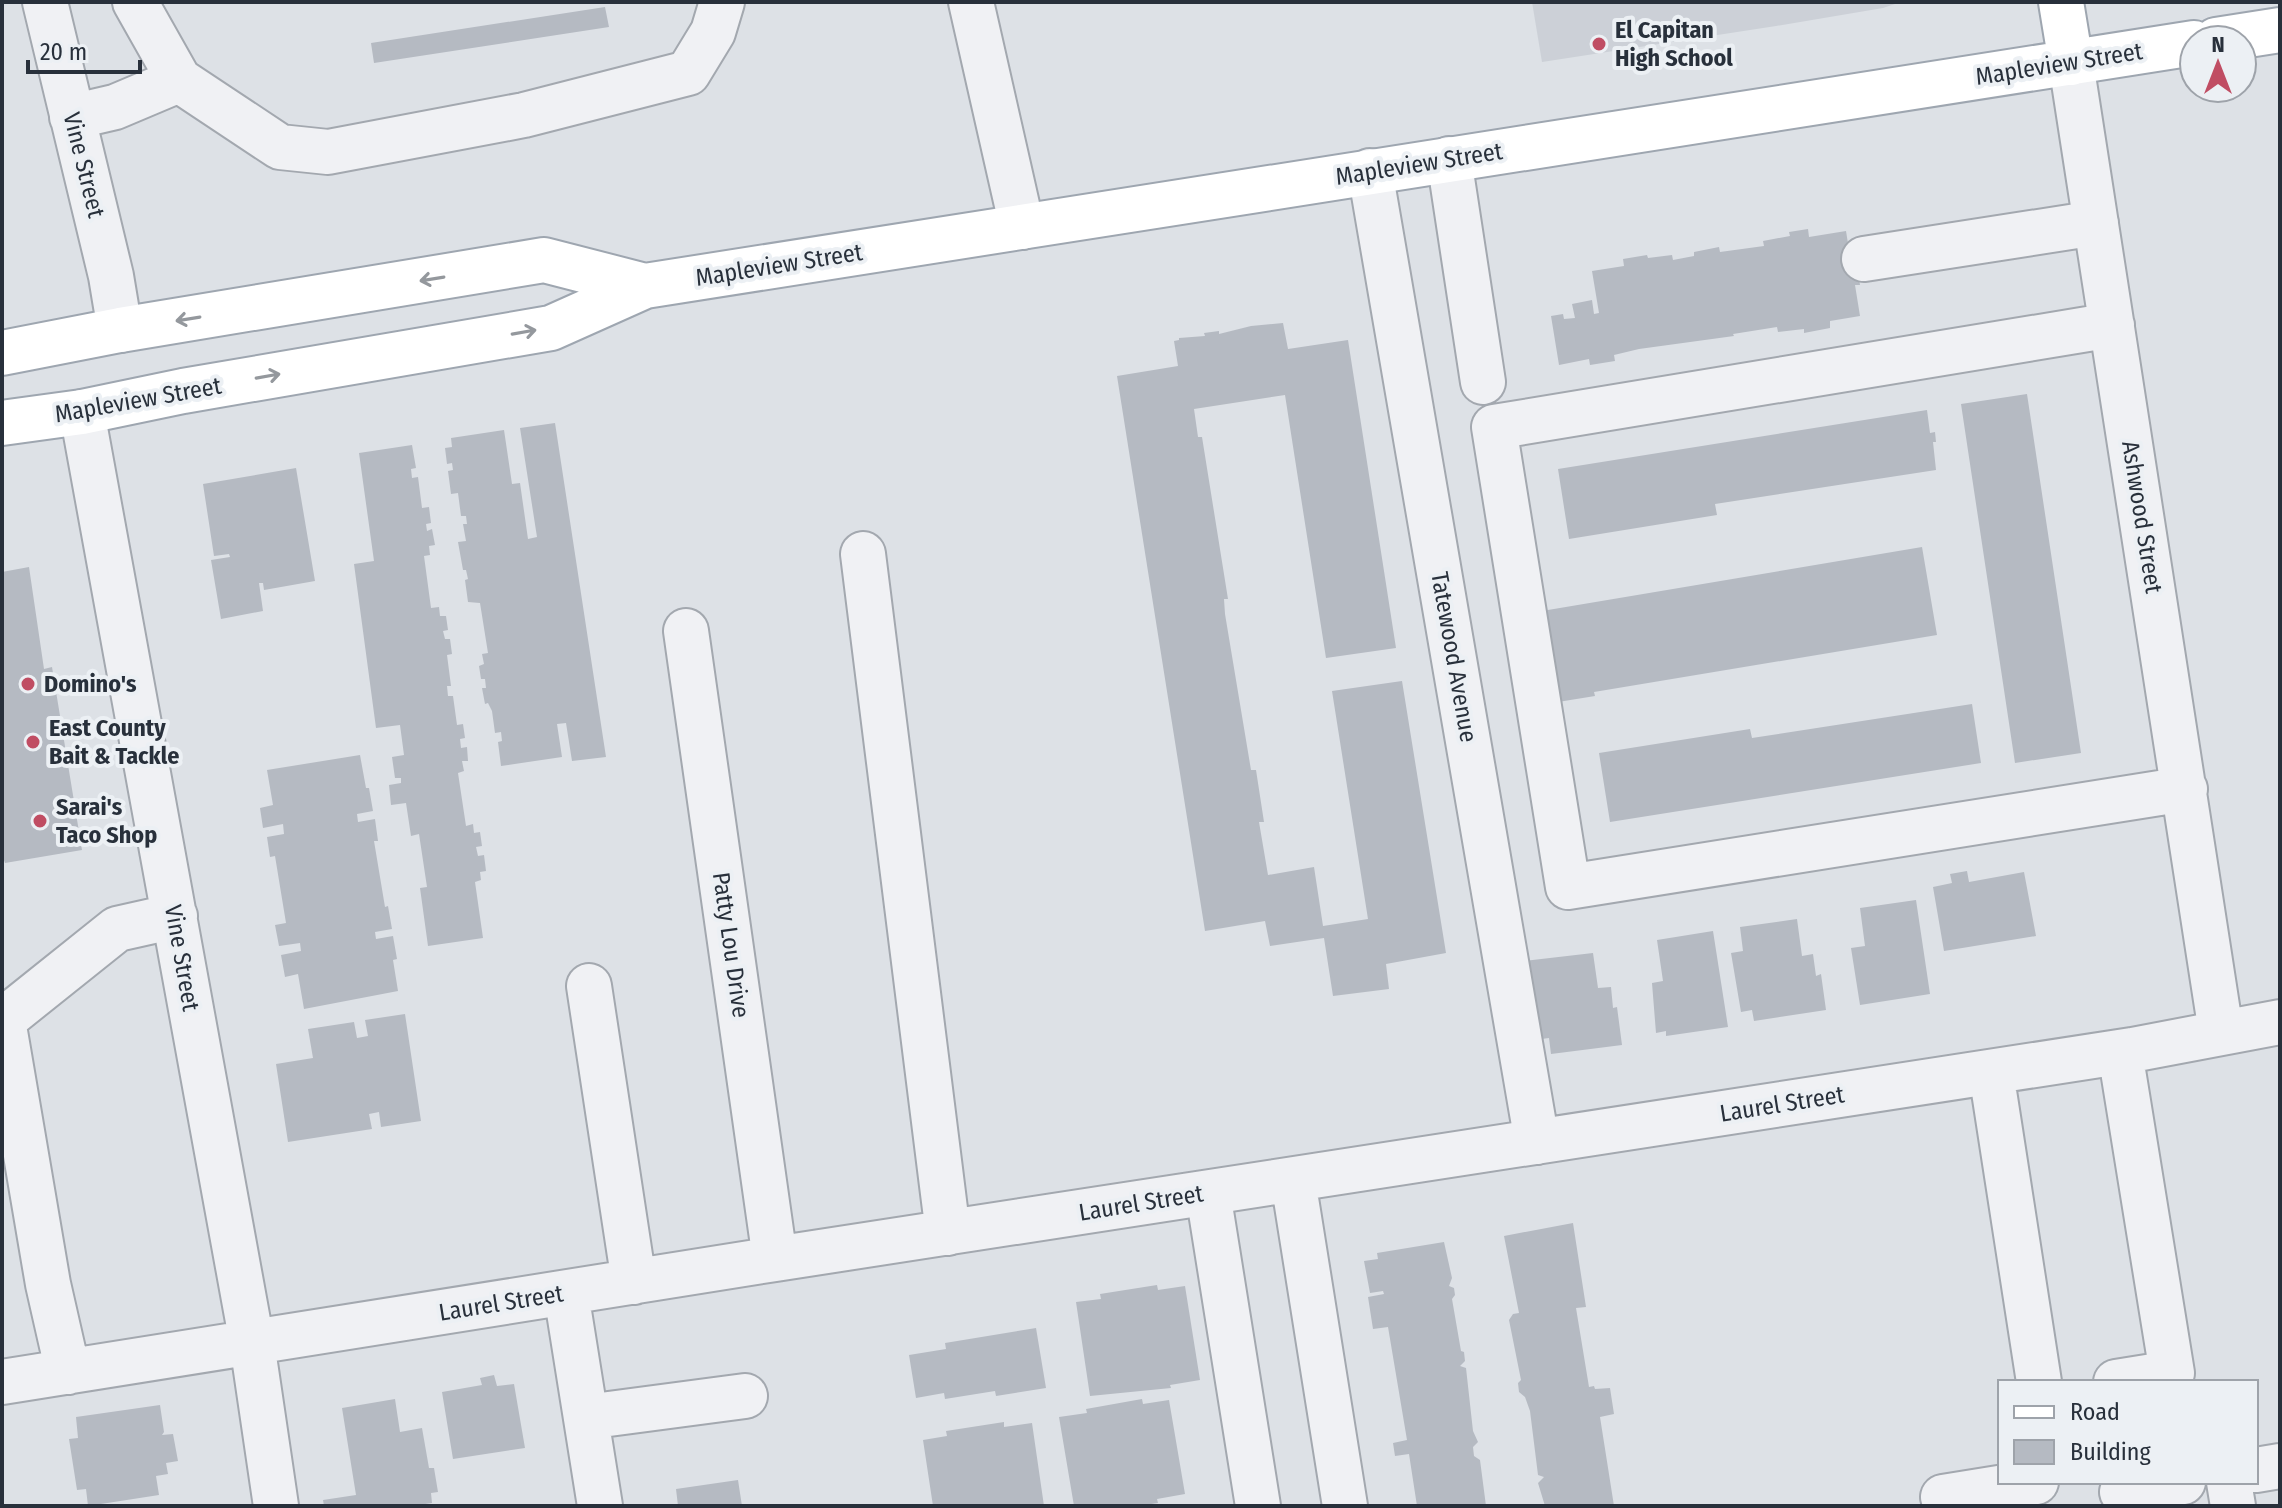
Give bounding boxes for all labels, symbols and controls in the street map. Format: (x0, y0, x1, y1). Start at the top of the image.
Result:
place label: El Capitan High School (1615, 16, 1733, 72)
scale bar (28, 24, 140, 74)
north arrow (2178, 24, 2258, 104)
text: N (2211, 31, 2225, 58)
marker: El Capitan High School (1590, 35, 1608, 53)
street label: Mapleview Street (1974, 37, 2145, 91)
text: 20 m (40, 38, 87, 66)
street label: Vine Street (57, 109, 111, 221)
street label: Mapleview Street (1334, 137, 1505, 191)
street label: Mapleview Street (694, 238, 865, 292)
one-way arrow (419, 272, 445, 287)
one-way arrow (175, 312, 201, 327)
one-way arrow (511, 324, 537, 339)
one-way arrow (255, 368, 280, 383)
street label: Mapleview Street (53, 372, 224, 428)
street label: Ashwood Street (2116, 439, 2168, 595)
street label: Tatewood Avenue (1425, 570, 1483, 744)
place label: Domino's (44, 670, 137, 698)
marker: Domino's (19, 675, 37, 693)
place label: East County Bait & Tackle (49, 714, 179, 770)
marker: East County Bait & Tackle (24, 733, 42, 751)
place label: Sarai's Taco Shop (56, 793, 157, 849)
marker: Sarai's Taco Shop (31, 812, 49, 830)
street label: Patty Lou Drive (707, 870, 755, 1020)
street label: Vine Street (159, 903, 205, 1013)
street label: Laurel Street (1718, 1080, 1846, 1128)
street label: Laurel Street (1077, 1179, 1205, 1227)
street label: Laurel Street (437, 1279, 565, 1327)
legend (1998, 1380, 2258, 1484)
text: Road (2070, 1398, 2120, 1426)
text: Building (2070, 1438, 2152, 1466)

